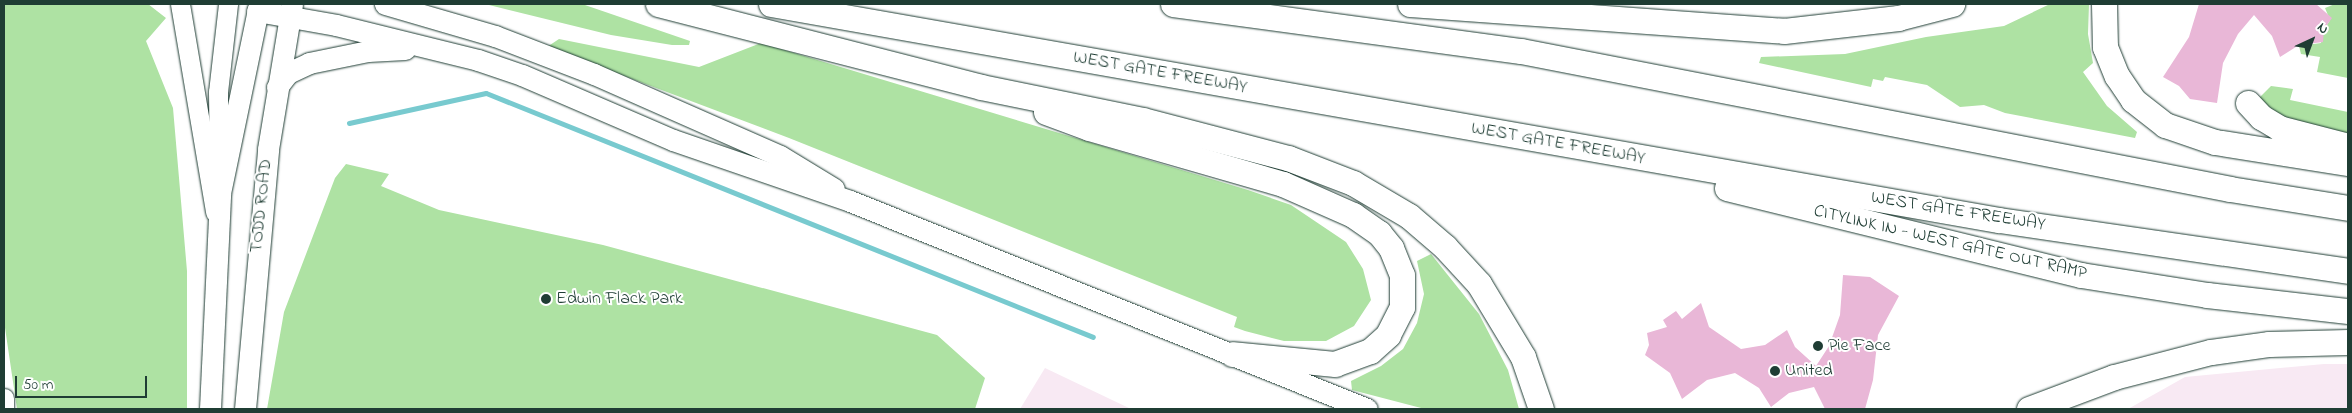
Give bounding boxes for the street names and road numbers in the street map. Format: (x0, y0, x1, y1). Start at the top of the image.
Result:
street label: WEST GATE FREEWAY (1071, 47, 1249, 99)
street label: WEST GATE FREEWAY (1469, 118, 1647, 170)
street label: TODD ROAD (246, 158, 278, 254)
street label: WEST GATE FREEWAY (1869, 188, 2047, 236)
street label: CITYLINK IN - WEST GATE OUT RAMP (1811, 201, 2089, 285)

